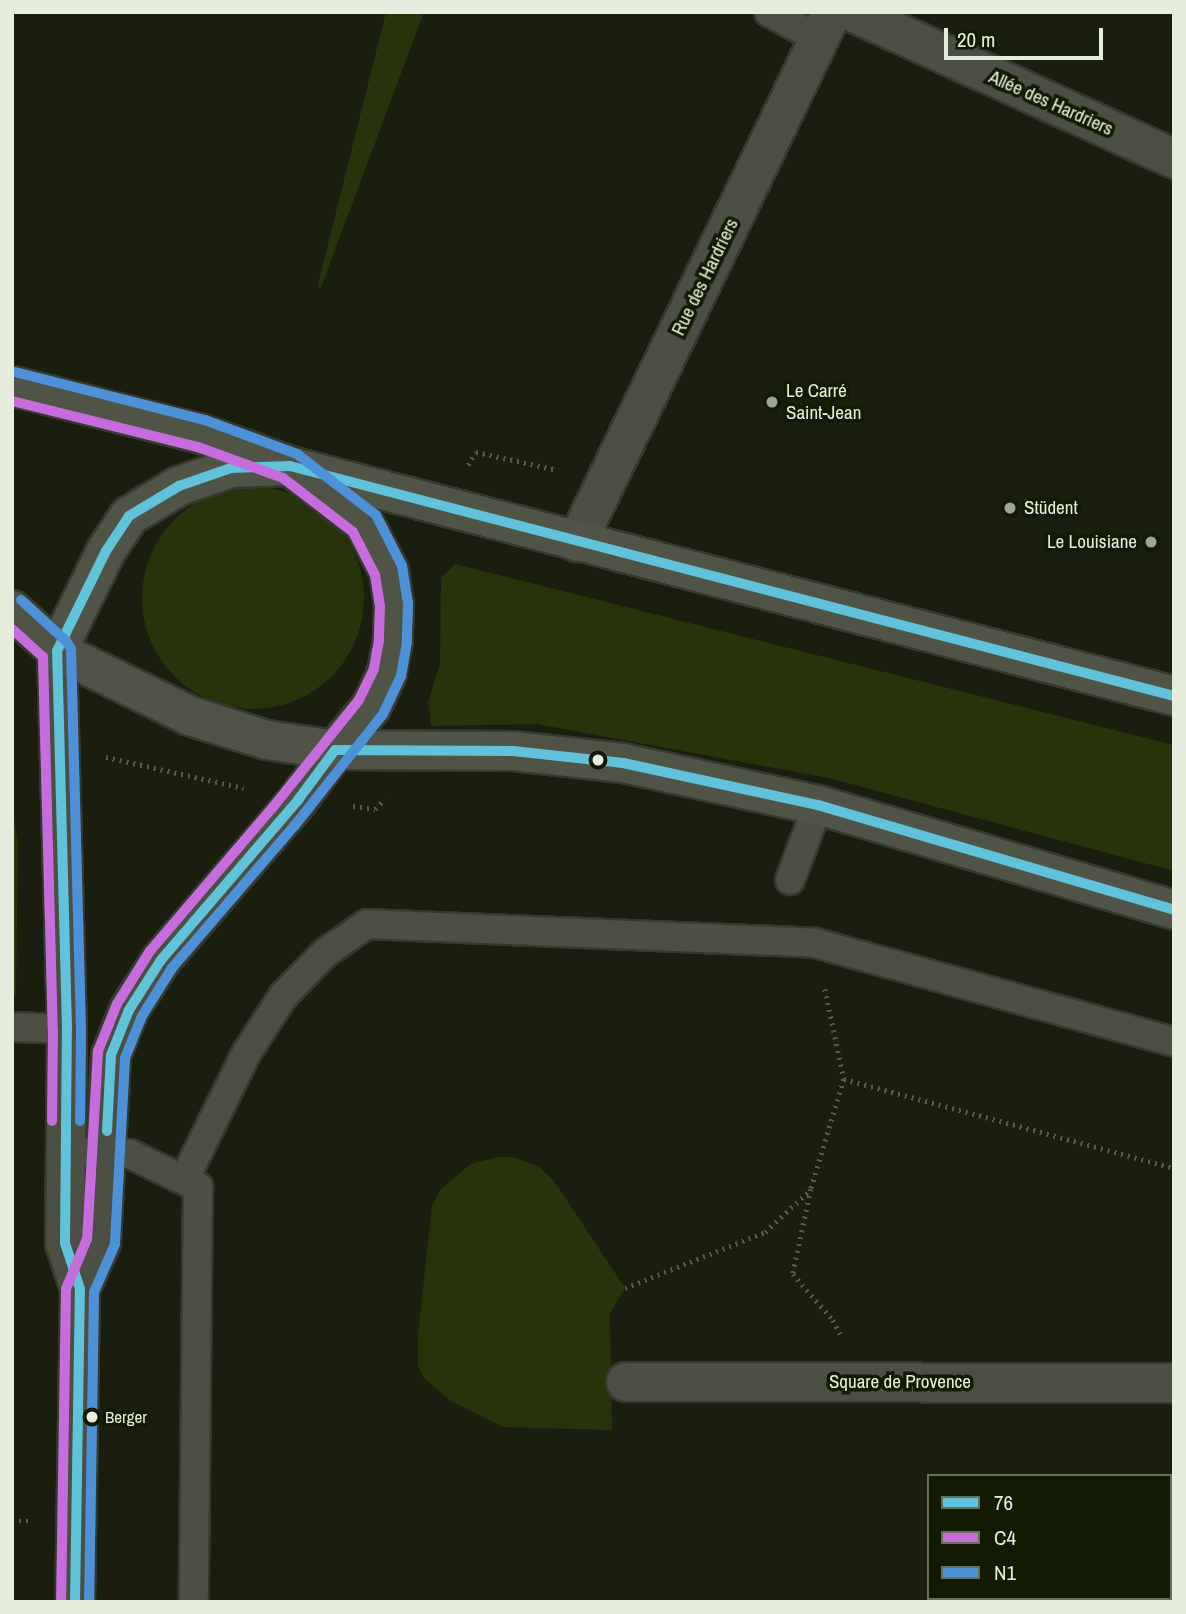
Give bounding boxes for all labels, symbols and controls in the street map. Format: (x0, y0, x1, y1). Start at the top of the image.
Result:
scale bar (948, 14, 1107, 58)
text: 20 m (957, 25, 995, 54)
street label: Allée des Hardriers (985, 65, 1117, 141)
street label: Rue des Hardriers (667, 215, 743, 339)
place label: Le Carré Saint-Jean (786, 380, 861, 424)
marker: Le Carré Saint-Jean (764, 394, 780, 410)
place label: Stüdent (1024, 497, 1078, 519)
marker: Stüdent (1002, 500, 1018, 516)
place label: Le Louisiane (1047, 531, 1137, 553)
marker: Le Louisiane (1143, 534, 1159, 550)
unlabelled marker (591, 753, 605, 767)
street label: Square de Provence (829, 1371, 971, 1393)
place label: Berger (105, 1407, 147, 1427)
marker: Berger (85, 1410, 99, 1424)
legend (927, 1474, 1172, 1600)
text: 76 (994, 1488, 1013, 1517)
text: C4 (994, 1523, 1016, 1552)
text: N1 (994, 1558, 1016, 1587)

